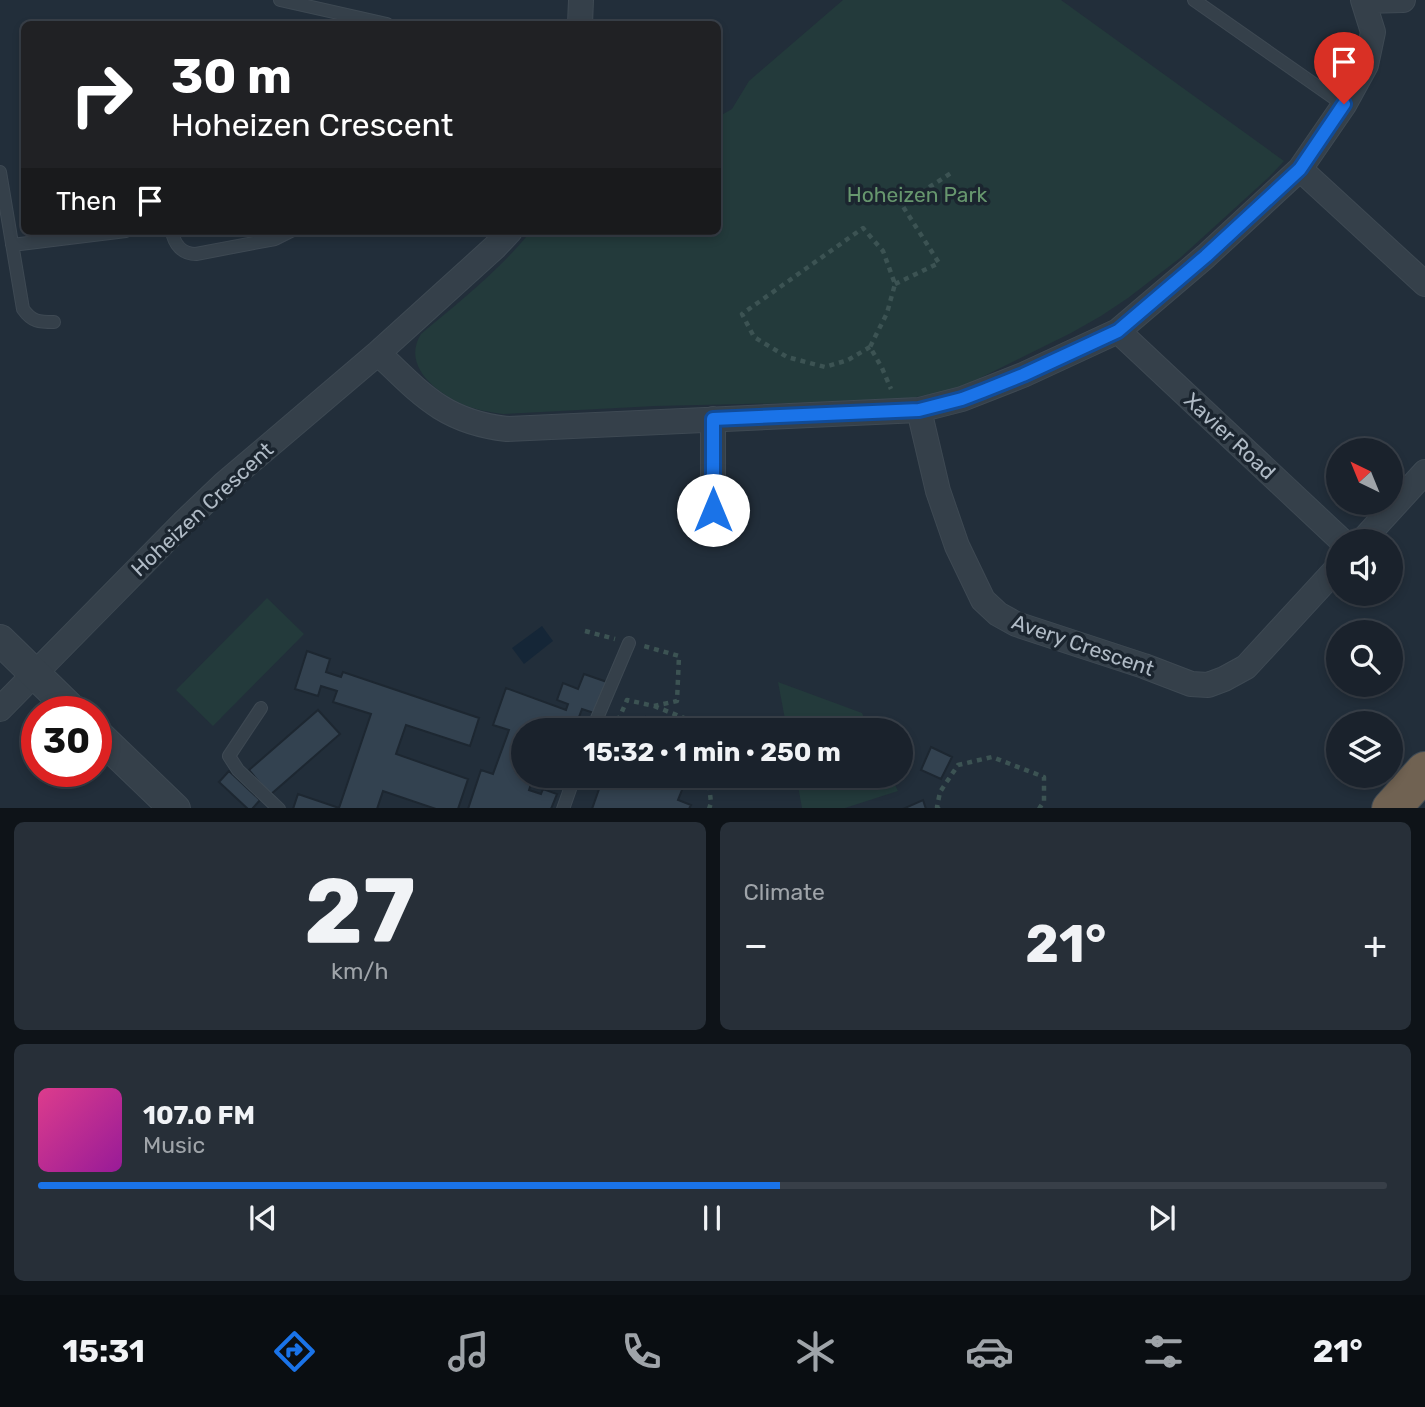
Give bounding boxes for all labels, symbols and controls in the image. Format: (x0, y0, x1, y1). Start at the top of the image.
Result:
pin (1314, 32, 1374, 104)
icon: arrive (1325, 43, 1363, 81)
text: 30 m (171, 47, 292, 105)
icon: right (56, 49, 147, 140)
text: Hoheizen Crescent (171, 106, 453, 144)
icon: arrive (131, 182, 169, 220)
park label: Hoheizen Park (847, 182, 987, 207)
text: Then (56, 186, 117, 217)
street label: Xavier Road (1179, 387, 1281, 485)
street label: Hoheizen Crescent (126, 437, 278, 581)
north arrow (1326, 438, 1404, 514)
map controls (1326, 438, 1403, 788)
position arrow (676, 473, 750, 547)
button: sound (1326, 529, 1403, 606)
street label: Avery Crescent (1009, 609, 1157, 681)
button: search (1326, 620, 1403, 697)
speed limit sign: 30 (21, 696, 112, 787)
button: layers (1326, 711, 1403, 788)
text: 15:32 · 1 min · 250 m (583, 737, 841, 768)
text: 27 (304, 857, 415, 965)
text: Climate (744, 878, 825, 906)
text: 21° (1025, 913, 1106, 975)
text: − (744, 922, 768, 968)
text: + (1363, 922, 1387, 968)
text: km/h (331, 957, 388, 985)
text: 107.0 FM (143, 1100, 255, 1131)
text: Music (143, 1131, 205, 1159)
icon: previous (244, 1199, 282, 1237)
icon: pause (693, 1199, 731, 1237)
icon: next (1143, 1199, 1181, 1237)
icon: directions (270, 1327, 319, 1376)
icon: music (444, 1327, 493, 1376)
icon: phone (617, 1327, 666, 1376)
icon: climate (791, 1327, 840, 1376)
icon: car (965, 1327, 1014, 1376)
icon: filters (1139, 1327, 1188, 1376)
text: 15:31 (62, 1332, 145, 1370)
text: 21° (1313, 1332, 1363, 1370)

